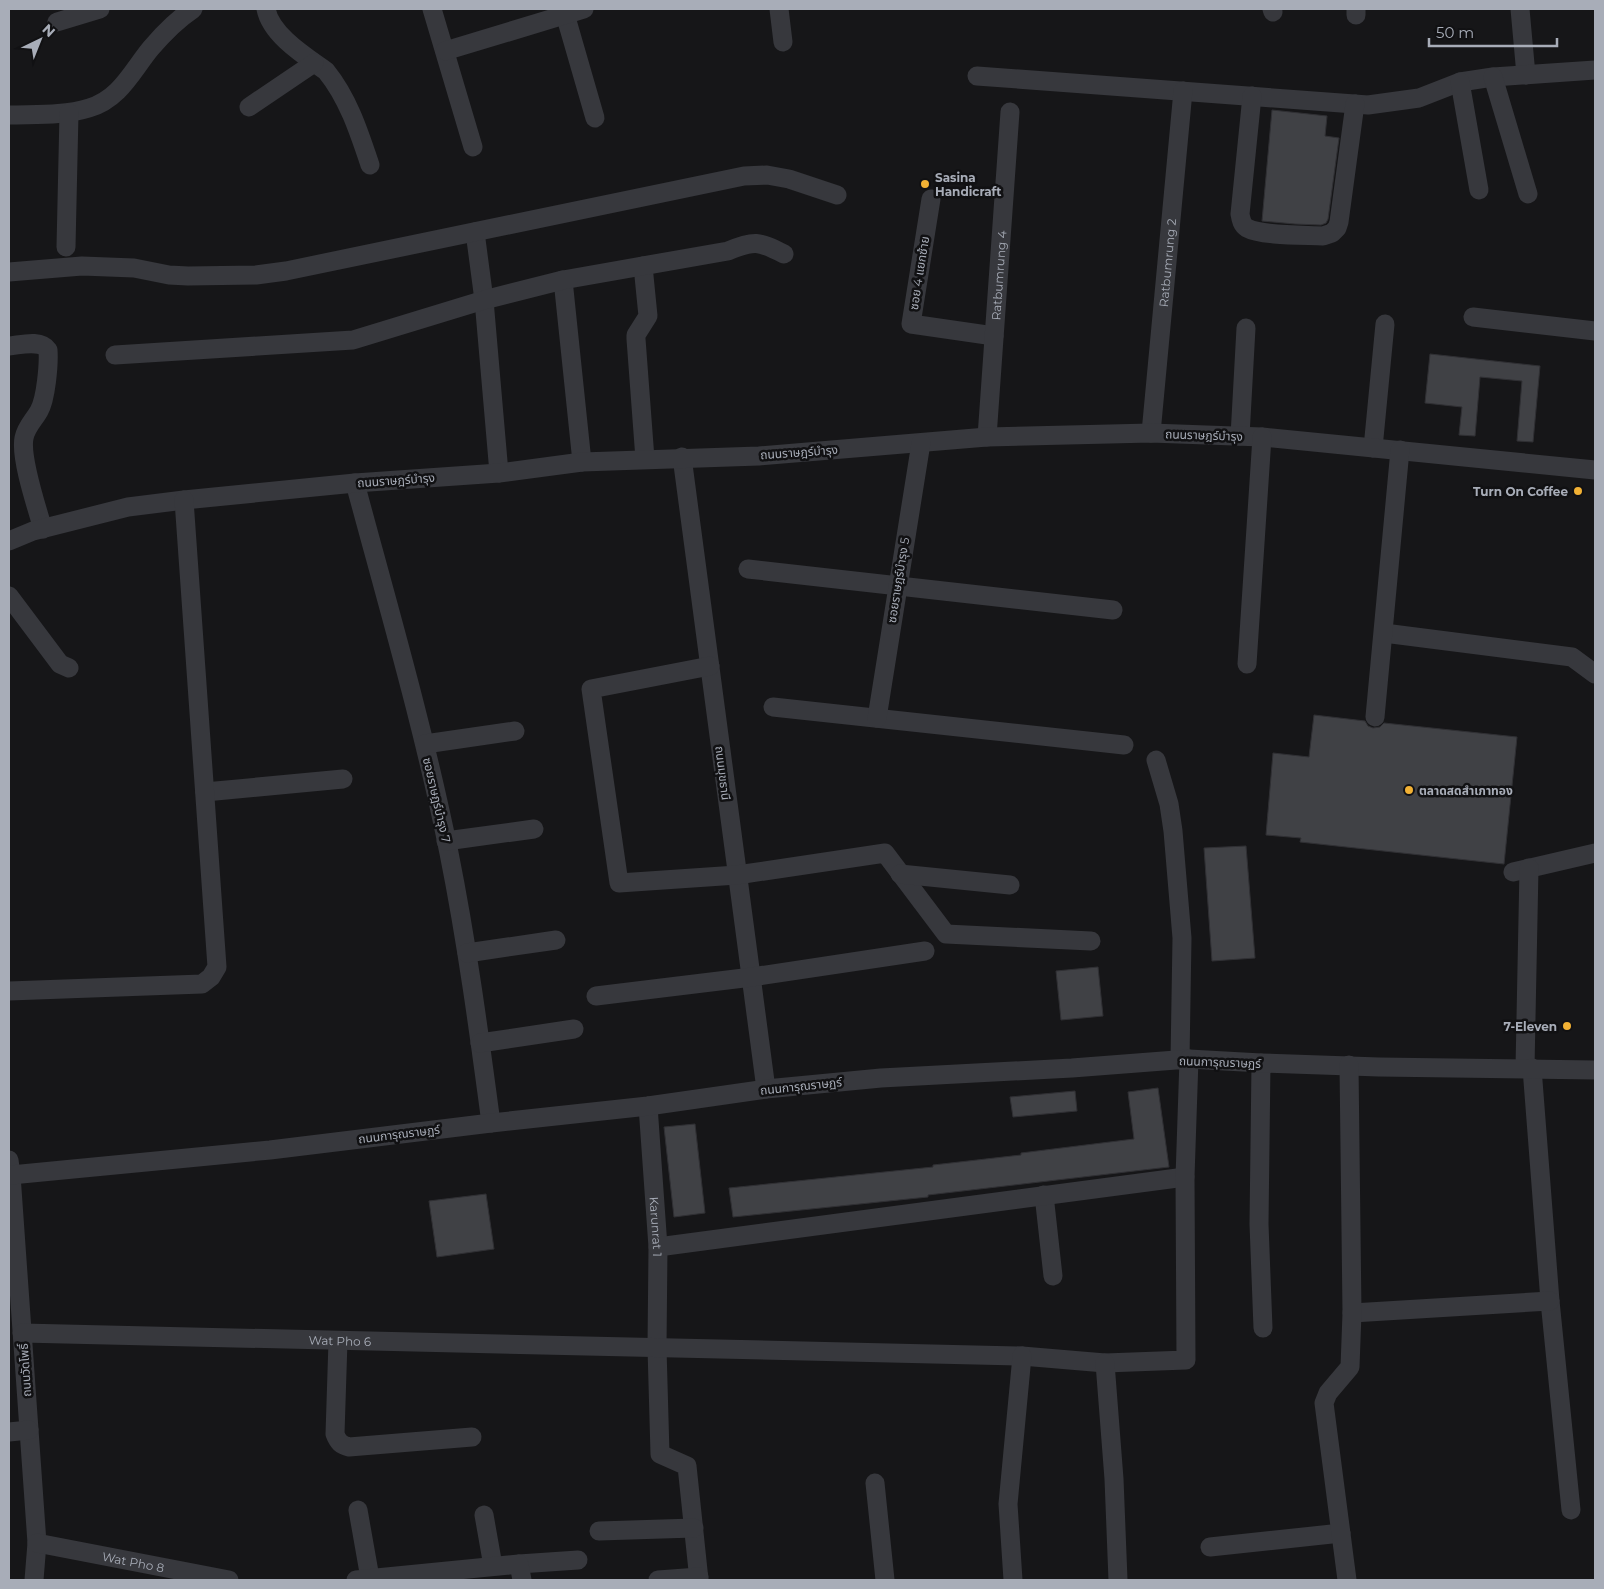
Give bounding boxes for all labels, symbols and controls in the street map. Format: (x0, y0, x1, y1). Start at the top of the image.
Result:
north arrow (15, 15, 65, 65)
scale bar (1429, 15, 1556, 47)
text: N (39, 20, 59, 41)
text: 50 m (1436, 23, 1474, 42)
place label: Sasina Handicraft (935, 170, 1002, 199)
marker: Sasina Handicraft (919, 178, 931, 190)
street label: Ratbumrung 2 (1155, 218, 1179, 308)
street label: Ratbumrung 4 (988, 230, 1009, 321)
street label: ซอย 4 แยกซ้าย (906, 235, 932, 311)
street label: ถนนราษฎร์บำรุง (1165, 426, 1243, 444)
street label: ถนนราษฎร์บำรุง (760, 442, 838, 462)
street label: ถนนราษฎร์บำรุง (357, 470, 435, 490)
place label: Turn On Coffee (1473, 484, 1568, 499)
marker: Turn On Coffee (1572, 485, 1584, 497)
street label: ซอยราษฎร์บำรุง 5 (884, 536, 912, 624)
street label: ถนนมุขธานี (712, 745, 734, 801)
street label: ซอยราษฎร์บำรุง 7 (420, 756, 454, 844)
place label: ตลาดสดสำเภาทอง (1419, 783, 1513, 798)
marker: ตลาดสดสำเภาทอง (1403, 784, 1415, 796)
place label: 7-Eleven (1504, 1019, 1557, 1034)
marker: 7-Eleven (1561, 1020, 1573, 1032)
street label: ถนนการุณราษฏร์ (1179, 1053, 1262, 1071)
street label: ถนนการุณราษฏร์ (759, 1074, 843, 1098)
street label: ถนนการุณราษฏร์ (357, 1121, 441, 1146)
street label: Karunrat 1 (647, 1196, 666, 1257)
street label: Wat Pho 6 (308, 1332, 371, 1349)
street label: ถนนวัดโพธิ์ (16, 1343, 34, 1397)
street label: Wat Pho 8 (101, 1548, 166, 1575)

